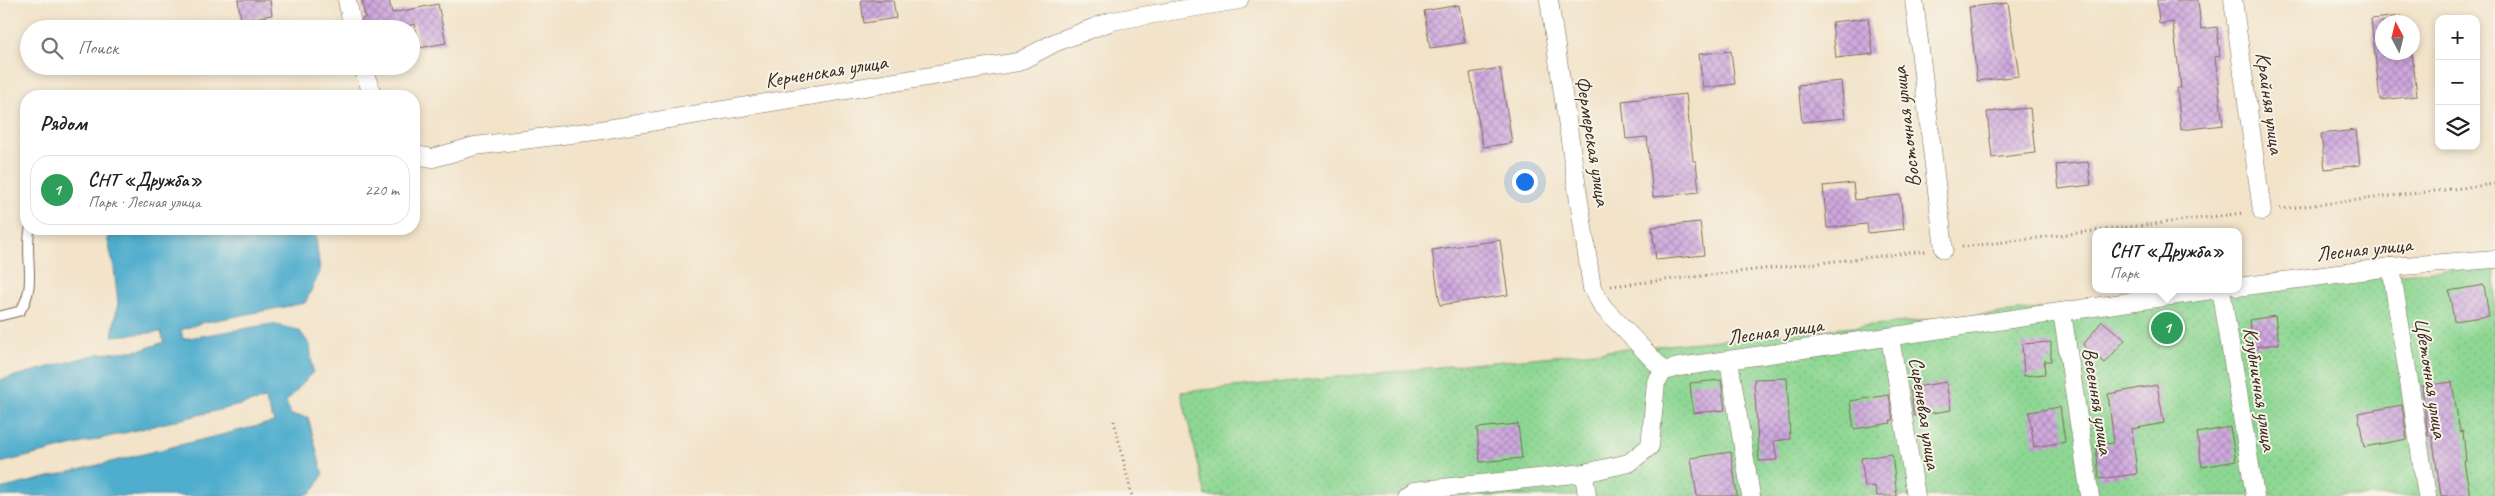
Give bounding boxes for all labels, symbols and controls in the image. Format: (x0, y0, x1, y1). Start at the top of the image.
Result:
north arrow (2375, 15, 2420, 60)
map controls (2435, 15, 2480, 150)
button: + (2435, 15, 2480, 60)
search box (20, 20, 420, 75)
icon: search (38, 34, 66, 62)
text: Поиск (78, 36, 118, 60)
street label: Керченская улица (763, 48, 891, 93)
street label: Крайняя улица (2250, 50, 2290, 157)
button: − (2435, 60, 2480, 105)
street label: Восточная улица (1885, 63, 1926, 189)
street label: Фермерская улица (1570, 74, 1616, 210)
button: layers (2435, 105, 2480, 150)
text: Рядом (40, 110, 87, 136)
text: СНТ «Дружба» (88, 168, 202, 192)
your location (1512, 169, 1538, 195)
text: 1 (53, 180, 61, 200)
text: 220 m (365, 180, 399, 200)
text: Парк · Лесная улица (88, 192, 200, 212)
popup (2092, 228, 2242, 293)
street label: Лесная улица (2315, 231, 2415, 267)
text: СНТ «Дружба» (2110, 239, 2224, 263)
text: Парк (2110, 263, 2139, 283)
pin: 1 (2151, 309, 2183, 347)
street label: Лесная улица (1726, 311, 1827, 351)
street label: Цветочная улица (2409, 316, 2454, 442)
street label: Клубничная улица (2237, 325, 2283, 454)
street label: Весенняя улица (2077, 346, 2120, 458)
street label: Сиреневая улица (1903, 355, 1947, 473)

